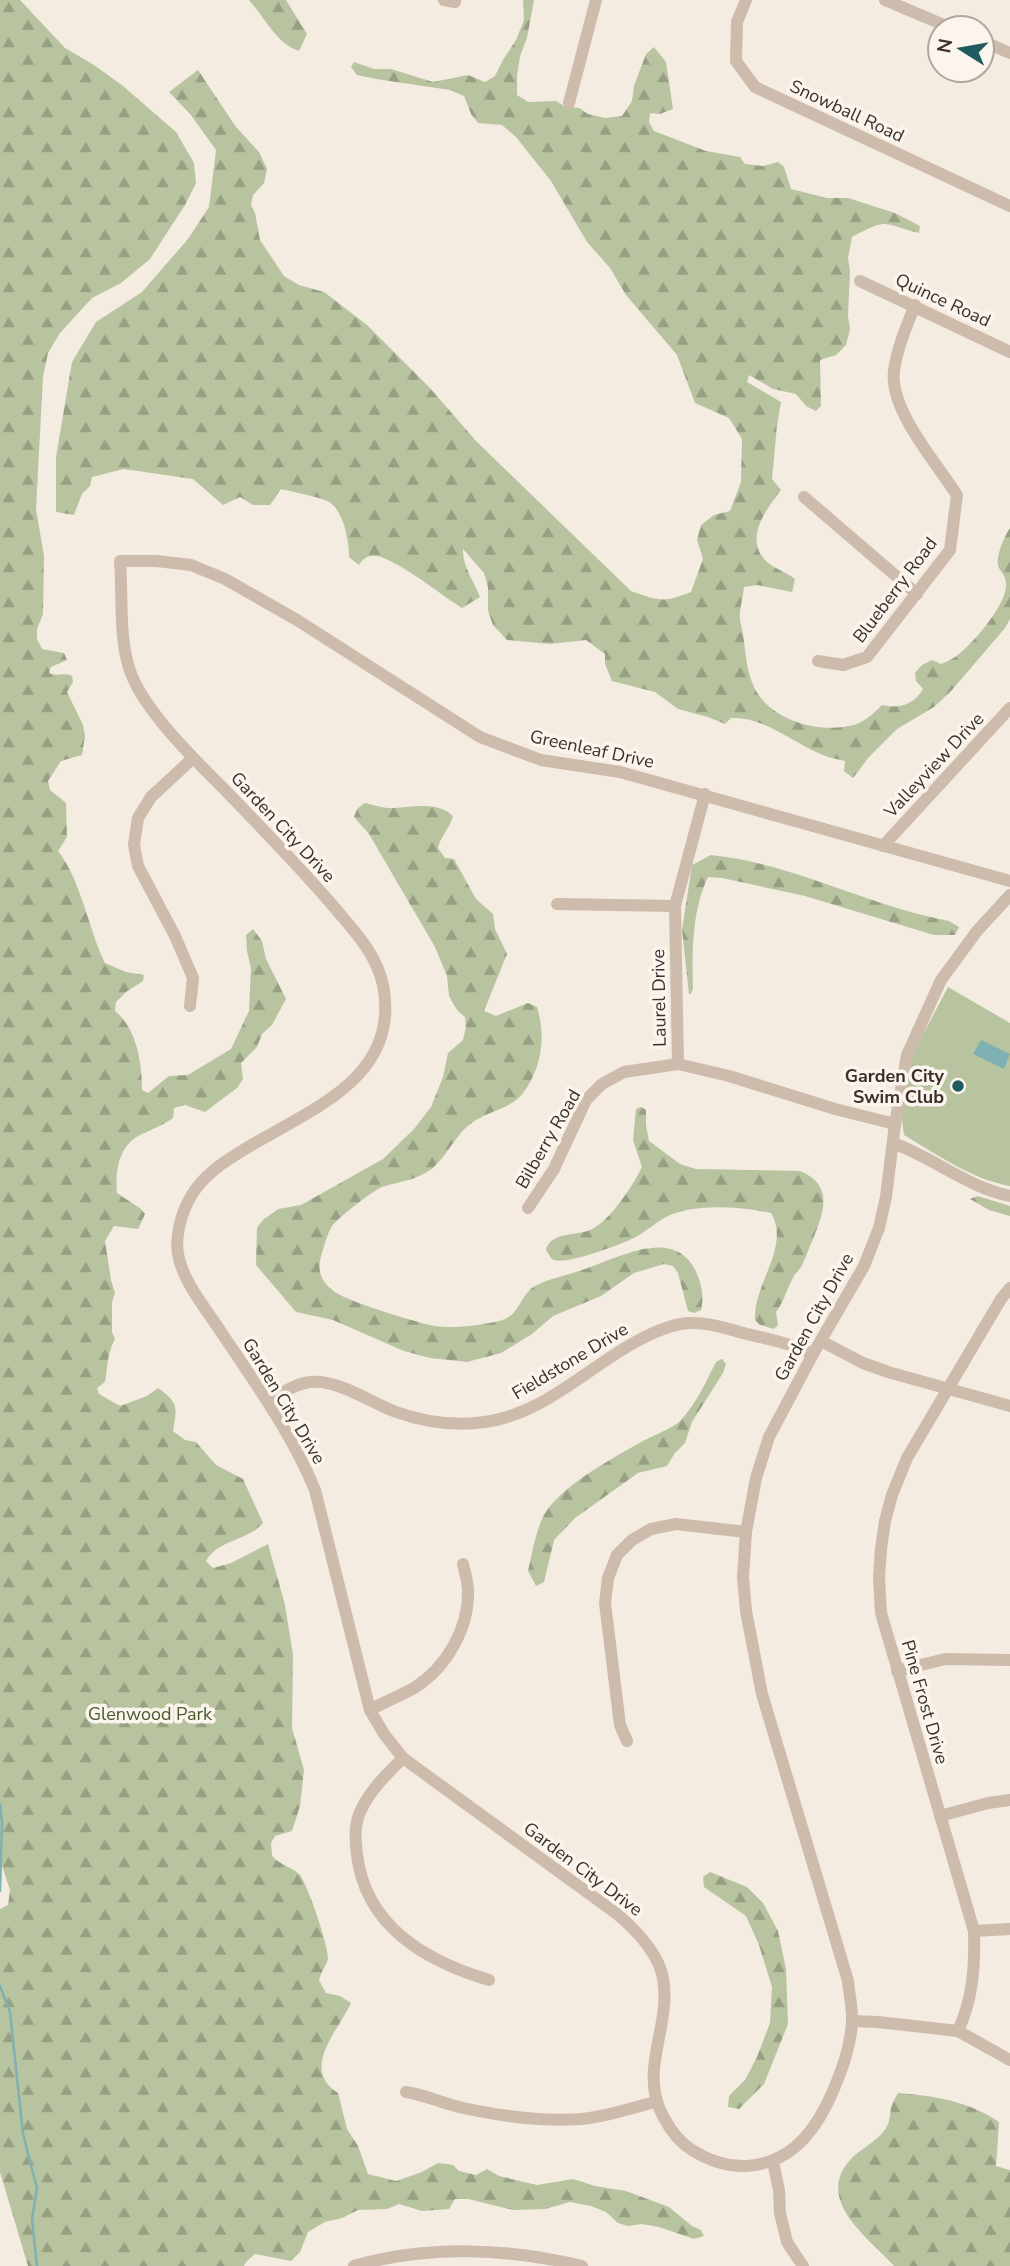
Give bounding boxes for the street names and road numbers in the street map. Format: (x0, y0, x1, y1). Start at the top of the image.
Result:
street label: Snowball Road (786, 74, 908, 148)
street label: Quince Road (891, 267, 995, 333)
street label: Blueberry Road (847, 532, 943, 648)
street label: Valleyview Drive (878, 707, 989, 824)
street label: Greenleaf Drive (528, 724, 656, 774)
street label: Garden City Drive (225, 766, 341, 888)
street label: Laurel Drive (646, 949, 672, 1047)
street label: Bilberry Road (510, 1085, 586, 1193)
street label: Garden City Drive (769, 1249, 859, 1385)
street label: Fieldstone Drive (508, 1317, 632, 1405)
street label: Garden City Drive (237, 1333, 331, 1469)
street label: Pine Frost Drive (896, 1637, 954, 1767)
street label: Garden City Drive (519, 1816, 647, 1922)

